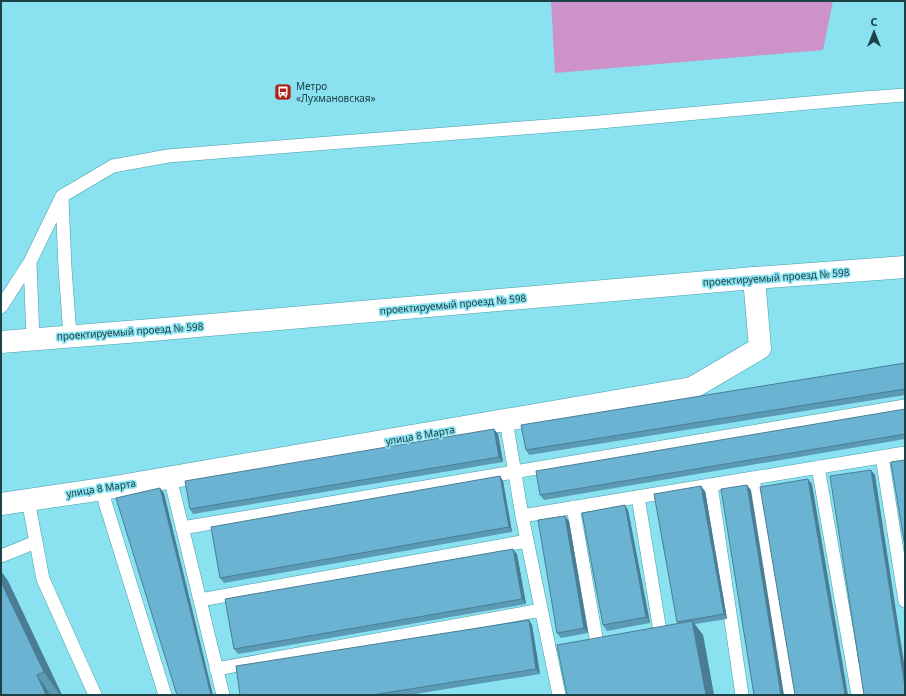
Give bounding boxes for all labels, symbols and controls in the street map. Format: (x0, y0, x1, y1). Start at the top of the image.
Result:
north arrow (854, 12, 894, 52)
text: С (870, 14, 878, 29)
place label: Метро «Лухмановская» (296, 79, 376, 105)
bus stop icon: Метро «Лухмановская» (273, 82, 293, 102)
street label: проектируемый проезд № 598 (702, 265, 850, 289)
street label: проектируемый проезд № 598 (379, 291, 527, 317)
street label: проектируемый проезд № 598 (56, 319, 204, 343)
street label: улица 8 Марта (384, 422, 456, 448)
street label: улица 8 Марта (65, 476, 137, 500)

